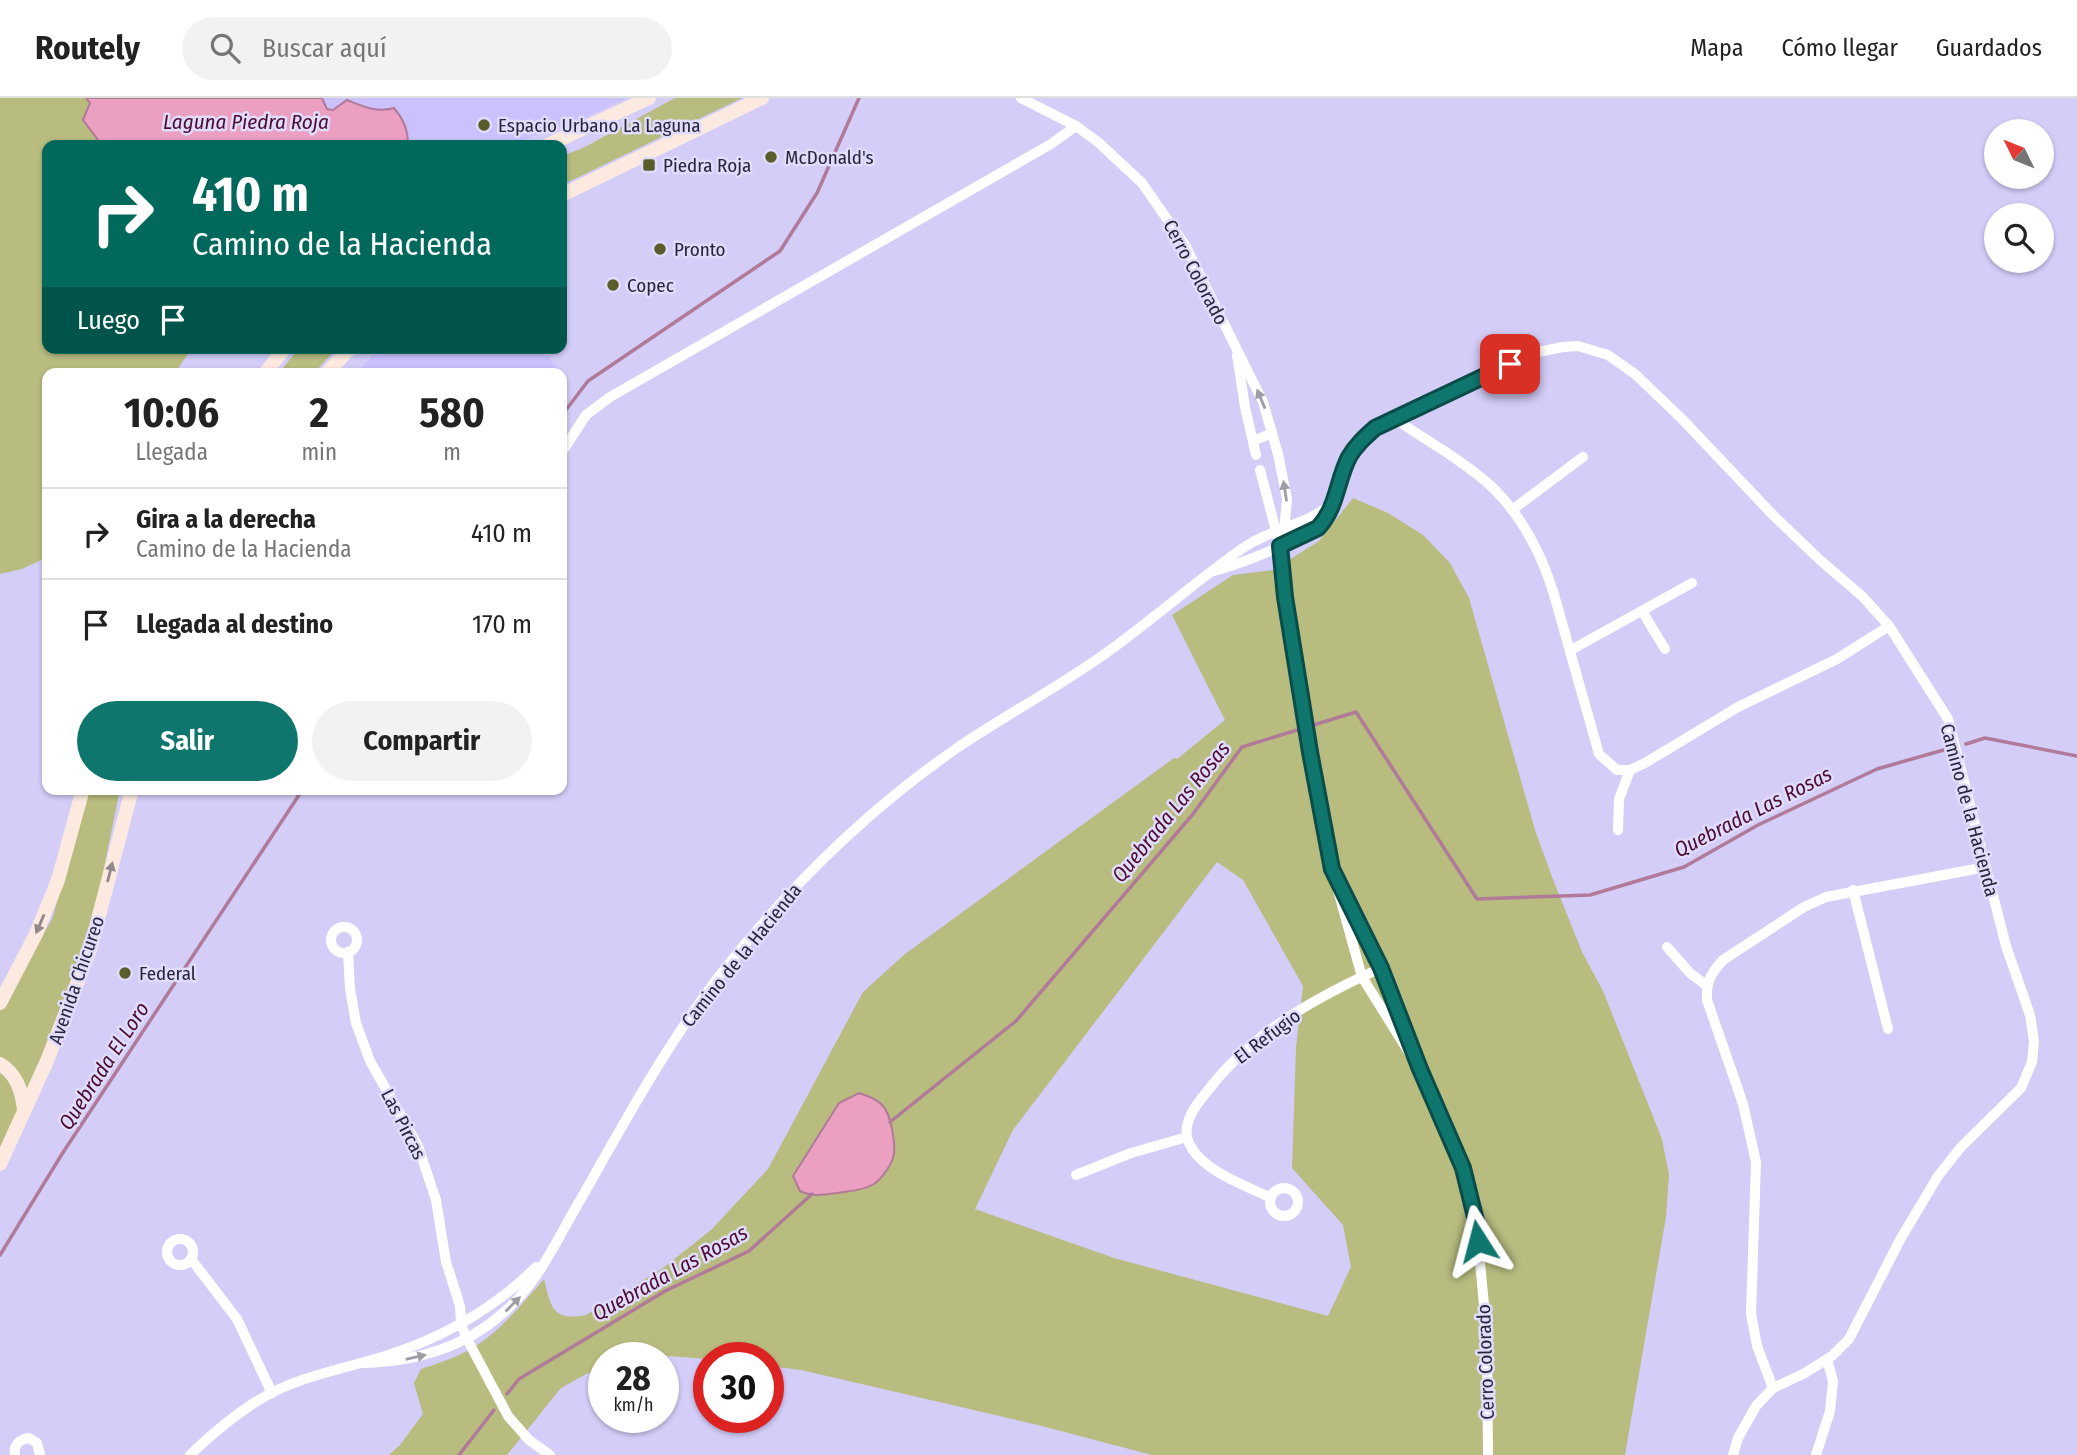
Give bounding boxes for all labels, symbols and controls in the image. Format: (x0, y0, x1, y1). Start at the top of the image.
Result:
search box (182, 17, 672, 80)
text: Routely (35, 28, 140, 68)
icon: search (206, 29, 244, 67)
text: Buscar aquí (262, 33, 387, 64)
text: Mapa (1690, 34, 1743, 62)
text: Cómo llegar (1781, 34, 1898, 62)
text: Guardados (1936, 34, 2042, 62)
water label: Laguna Piedra Roja (163, 109, 329, 135)
place label: Espacio Urbano La Laguna (498, 114, 701, 137)
marker: Espacio Urbano La Laguna (476, 117, 492, 133)
north arrow (1984, 119, 2054, 189)
map controls (1984, 119, 2054, 273)
place label: McDonald's (785, 146, 874, 169)
marker: McDonald's (763, 149, 779, 165)
place label: Piedra Roja (663, 154, 751, 177)
marker: Piedra Roja (641, 157, 657, 173)
text: 410 m (192, 165, 309, 224)
icon: right (77, 168, 168, 259)
button: search (1984, 203, 2054, 273)
street label: Cerro Colorado (1158, 216, 1233, 329)
text: Camino de la Hacienda (192, 225, 492, 263)
place label: Pronto (674, 238, 726, 261)
marker: Pronto (652, 241, 668, 257)
place label: Copec (627, 274, 674, 297)
marker: Copec (605, 277, 621, 293)
icon: arrive (154, 301, 192, 339)
text: Luego (77, 305, 140, 336)
pin (1480, 334, 1540, 394)
icon: arrive (1491, 345, 1529, 383)
text: 10:06 (124, 388, 219, 438)
text: 2 (310, 388, 329, 438)
text: 580 (419, 388, 485, 438)
one-way arrow (1255, 389, 1267, 409)
text: Llegada (135, 438, 208, 466)
text: min (301, 438, 337, 466)
text: m (443, 438, 461, 466)
one-way arrow (1279, 480, 1290, 502)
text: Gira a la derecha (136, 504, 316, 535)
icon: right (77, 515, 115, 553)
text: 410 m (471, 518, 532, 549)
text: Camino de la Hacienda (136, 535, 352, 563)
icon: arrive (77, 606, 115, 644)
text: Llegada al destino (136, 609, 333, 640)
text: 170 m (472, 609, 532, 640)
button: Salir (77, 701, 298, 781)
button: Compartir (312, 701, 532, 781)
street label: Camino de la Hacienda (1935, 721, 2004, 899)
water label: Quebrada Las Rosas (1106, 736, 1236, 888)
water label: Quebrada Las Rosas (1670, 761, 1836, 863)
one-way arrow (105, 861, 116, 883)
street label: Camino de la Hacienda (676, 879, 806, 1032)
street label: Avenida Chicureo (44, 913, 109, 1047)
one-way arrow (34, 914, 46, 934)
place label: Federal (139, 962, 196, 985)
marker: Federal (117, 965, 133, 981)
water label: Quebrada El Loro (53, 997, 155, 1135)
street label: El Refugio (1230, 1004, 1305, 1069)
street label: Las Pircas (376, 1085, 431, 1163)
position arrow (1441, 1204, 1515, 1278)
water label: Quebrada Las Rosas (588, 1219, 752, 1326)
one-way arrow (504, 1296, 520, 1313)
street label: Cerro Colorado (1472, 1304, 1499, 1420)
speed limit sign: 30 (693, 1342, 784, 1433)
one-way arrow (405, 1352, 427, 1363)
text: 28 (616, 1357, 651, 1399)
text: km/h (613, 1394, 654, 1416)

